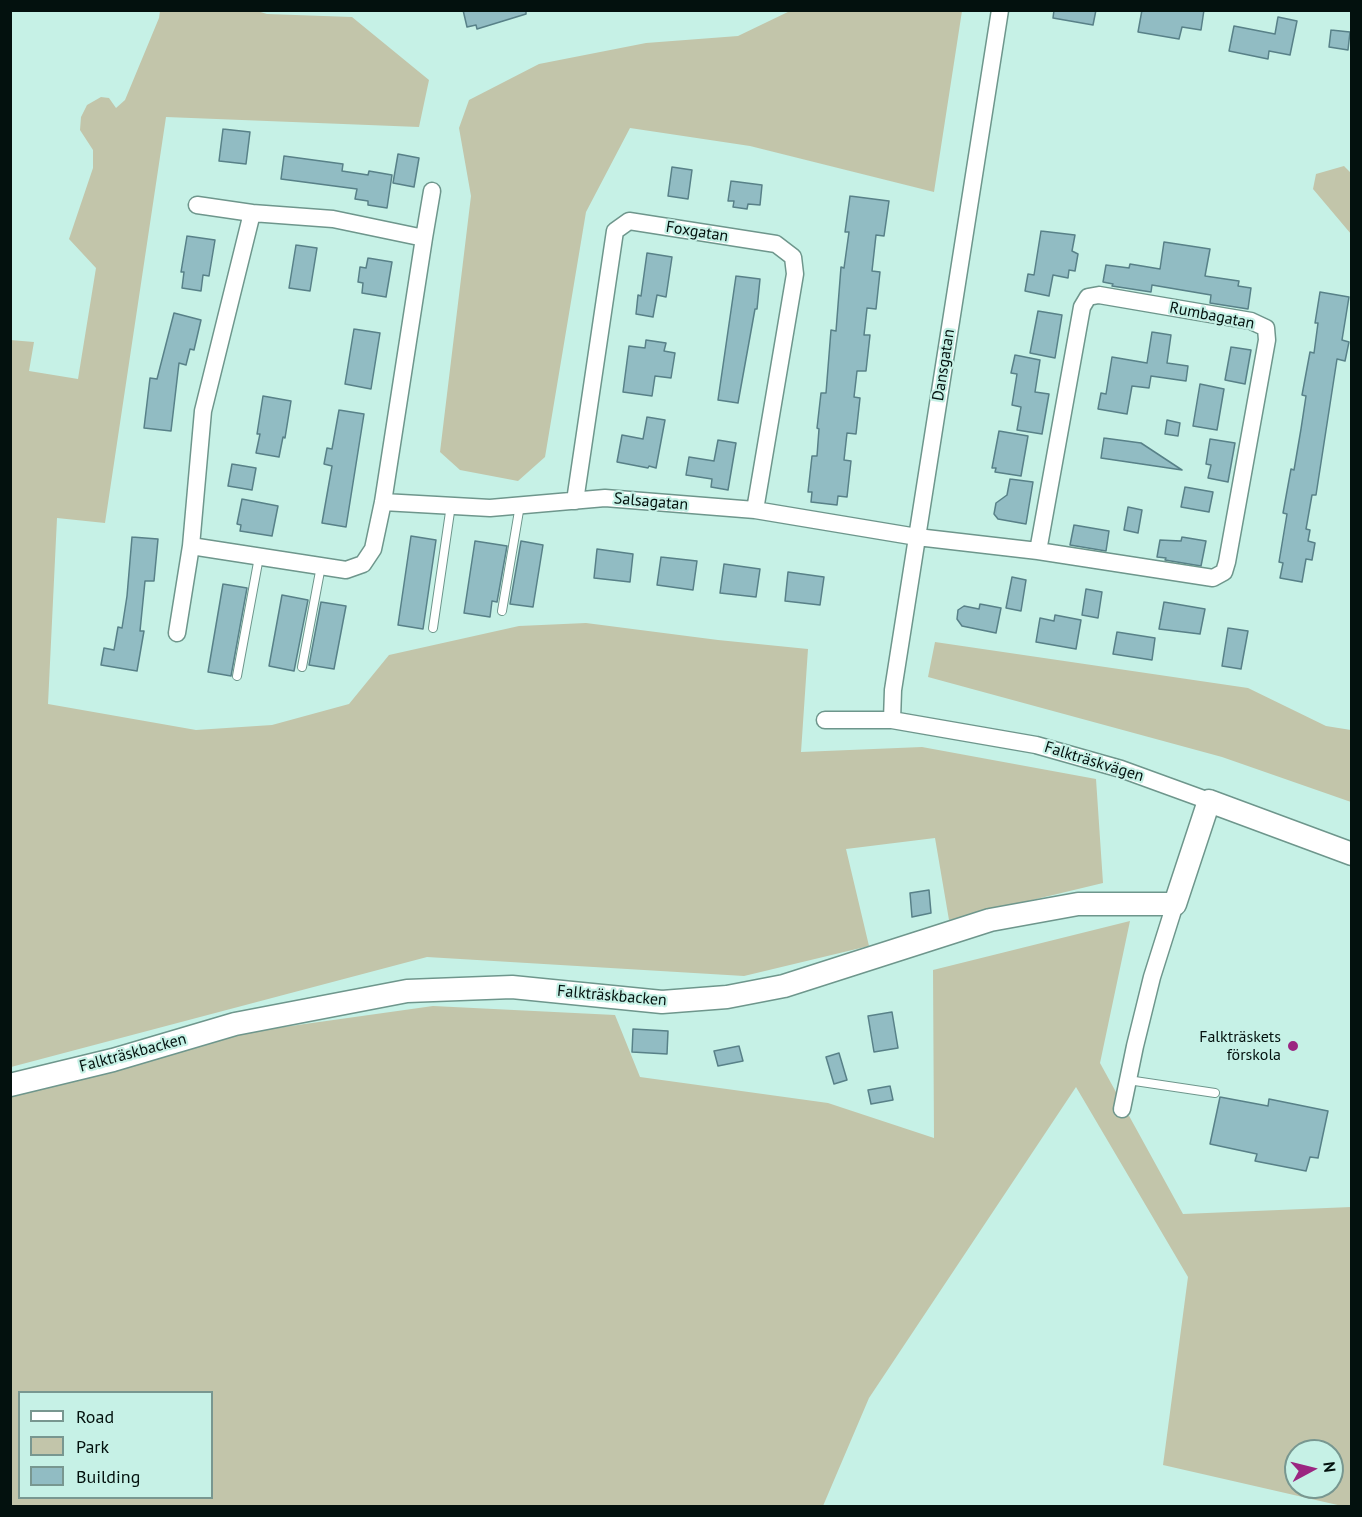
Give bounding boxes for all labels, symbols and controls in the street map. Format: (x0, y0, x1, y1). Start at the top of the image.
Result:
street label: Foxgatan (664, 218, 730, 246)
street label: Rumbagatan (1168, 298, 1256, 334)
street label: Dansgatan (929, 328, 959, 402)
street label: Salsagatan (613, 489, 689, 515)
street label: Falkträskvägen (1042, 738, 1146, 786)
street label: Falkträskbacken (556, 982, 668, 1010)
place label: Falkträskets förskola (1199, 1027, 1281, 1065)
street label: Falkträskbacken (77, 1030, 189, 1076)
marker: Falkträskets förskola (1286, 1039, 1300, 1053)
legend (18, 1391, 213, 1499)
text: Road (76, 1405, 114, 1428)
text: Park (76, 1435, 109, 1458)
north arrow (1284, 1439, 1344, 1499)
text: N (1319, 1461, 1340, 1473)
text: Building (76, 1465, 140, 1488)

